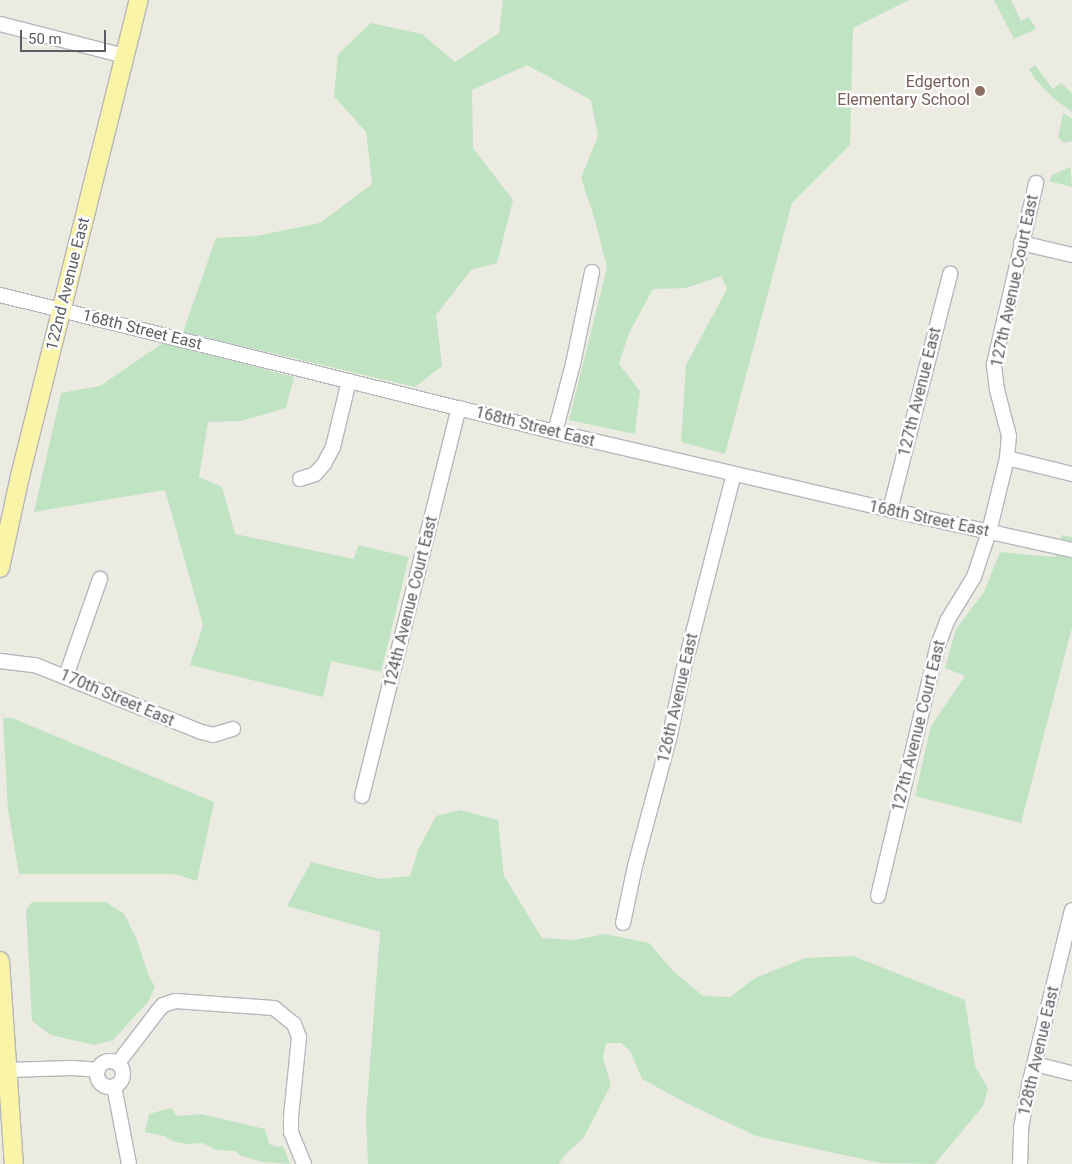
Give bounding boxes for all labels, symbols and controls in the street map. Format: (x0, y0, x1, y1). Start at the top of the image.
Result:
scale bar (22, 20, 109, 52)
text: 50 m (28, 30, 62, 48)
place label: Edgerton Elementary School (837, 72, 970, 110)
marker: Edgerton Elementary School (974, 85, 986, 97)
street label: 127th Avenue Court East (987, 193, 1043, 369)
street label: 122nd Avenue East (42, 216, 94, 352)
street label: 168th Street East (80, 306, 204, 354)
street label: 127th Avenue East (895, 325, 945, 459)
street label: 168th Street East (473, 403, 597, 451)
street label: 168th Street East (867, 497, 991, 541)
street label: 124th Avenue Court East (380, 514, 442, 690)
street label: 126th Avenue East (654, 631, 702, 765)
street label: 127th Avenue Court East (888, 638, 950, 814)
street label: 170th Street East (57, 665, 177, 731)
street label: 128th Avenue East (1015, 984, 1063, 1118)

